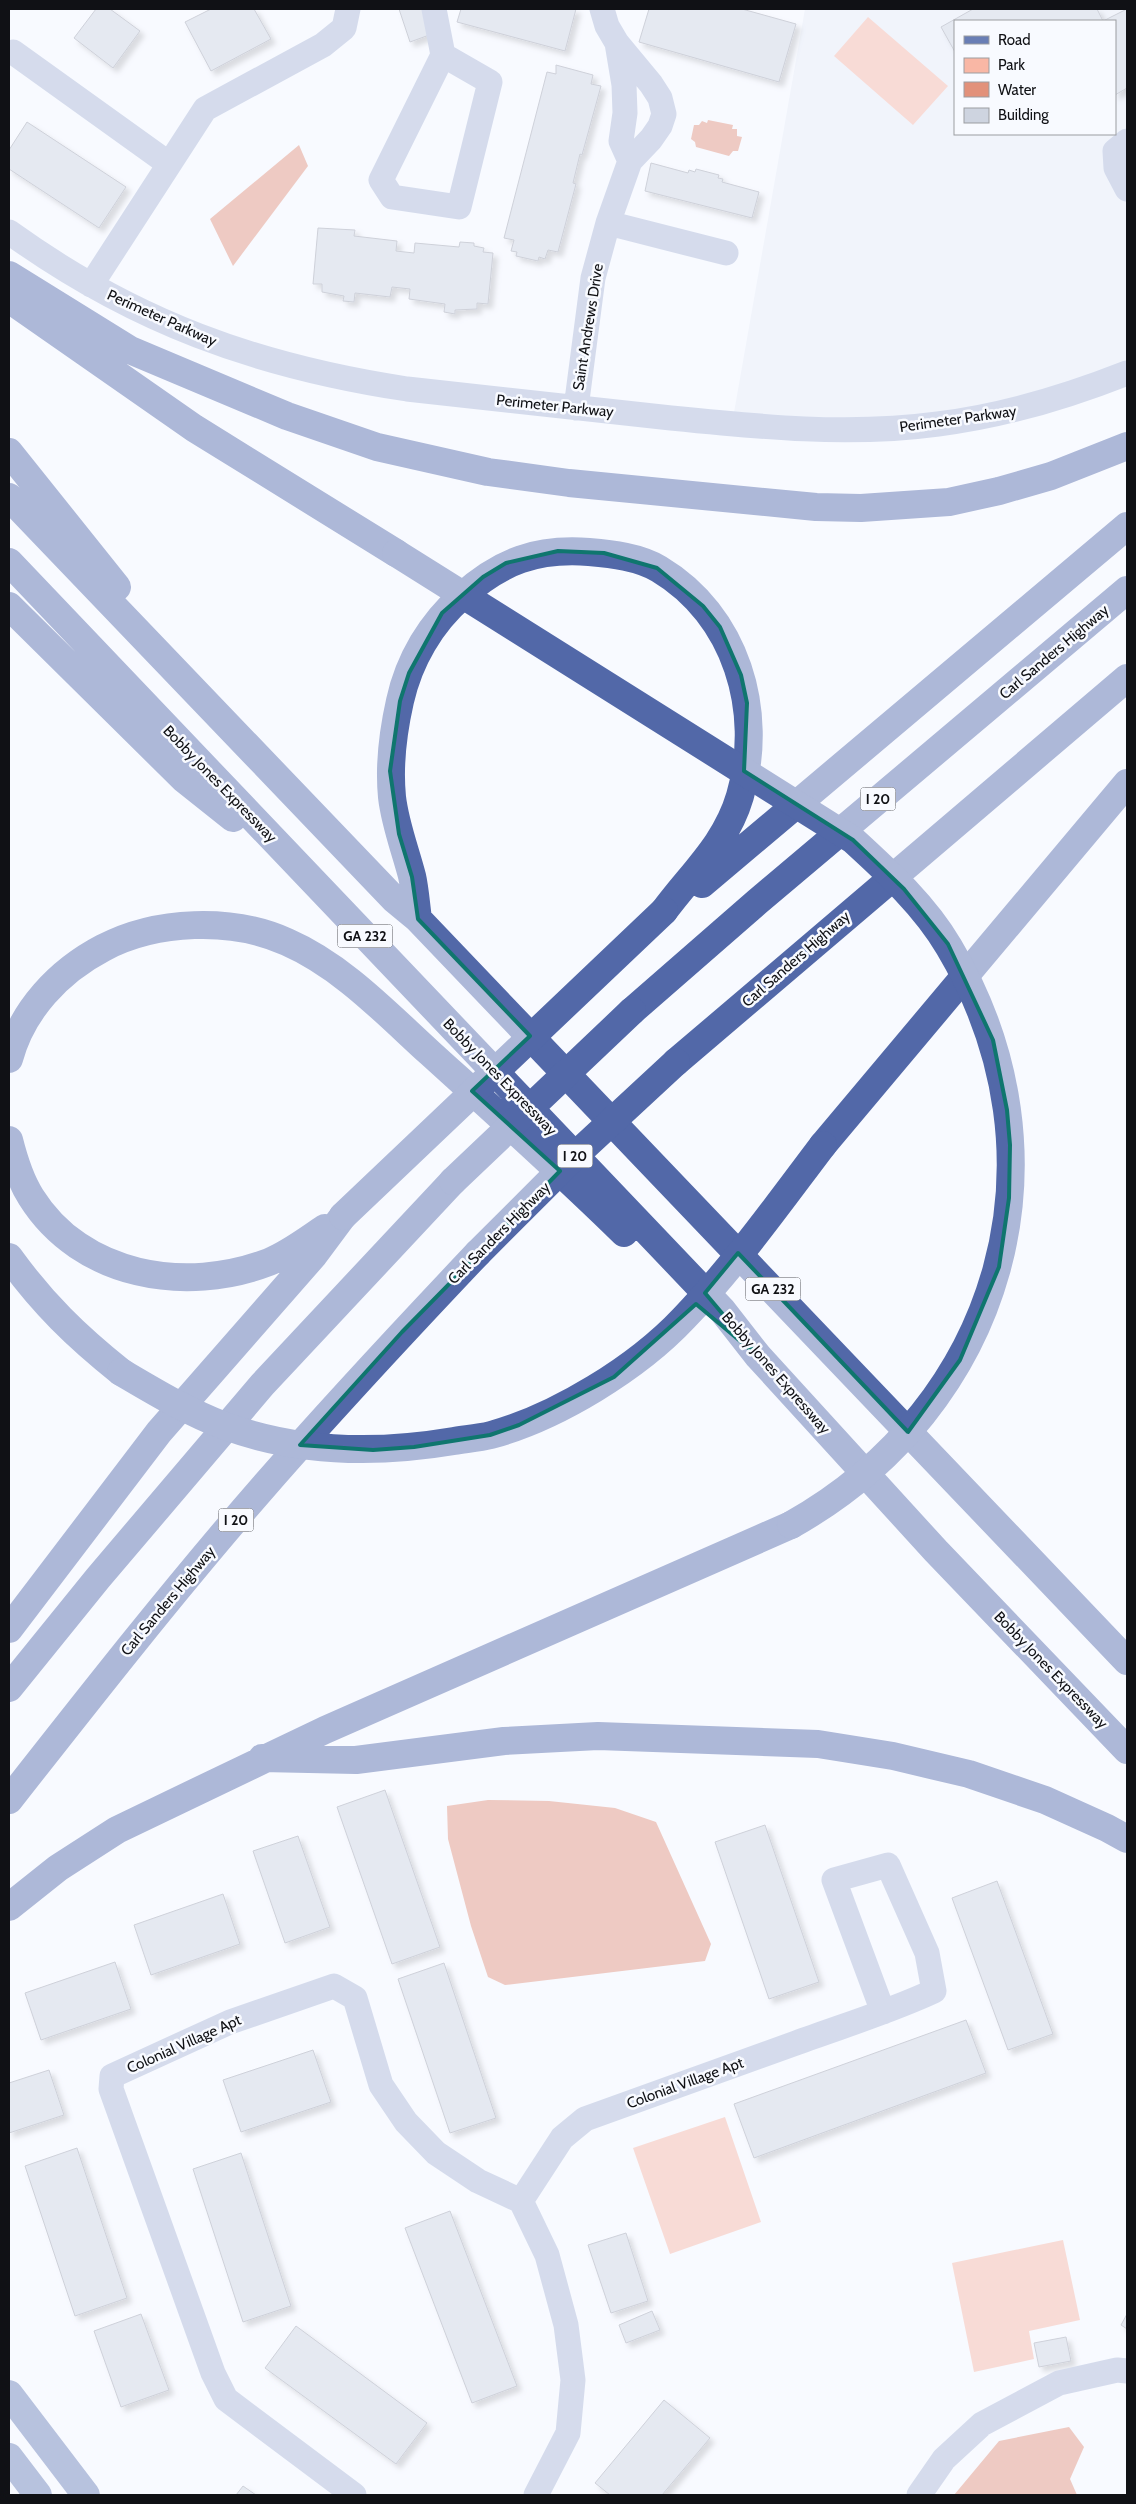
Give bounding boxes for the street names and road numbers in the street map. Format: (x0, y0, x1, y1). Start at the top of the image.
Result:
street label: Saint Andrews Drive (569, 262, 607, 392)
street label: Perimeter Parkway (104, 286, 220, 350)
street label: Perimeter Parkway (495, 391, 615, 421)
street label: Perimeter Parkway (898, 402, 1018, 436)
street label: Carl Sanders Highway (996, 601, 1113, 703)
street label: Bobby Jones Expressway (159, 722, 281, 847)
road number: I 20 (860, 788, 896, 811)
street label: Carl Sanders Highway (738, 907, 854, 1011)
road number: GA 232 (338, 924, 392, 948)
street label: Bobby Jones Expressway (439, 1015, 561, 1140)
road number: I 20 (558, 1144, 592, 1168)
street label: Carl Sanders Highway (444, 1178, 554, 1288)
road number: GA 232 (746, 1278, 800, 1300)
street label: Bobby Jones Expressway (718, 1308, 834, 1438)
road number: I 20 (218, 1508, 254, 1532)
street label: Carl Sanders Highway (117, 1542, 219, 1659)
street label: Bobby Jones Expressway (990, 1608, 1112, 1733)
street label: Colonial Village Apt (124, 2011, 244, 2077)
street label: Colonial Village Apt (624, 2054, 746, 2112)

